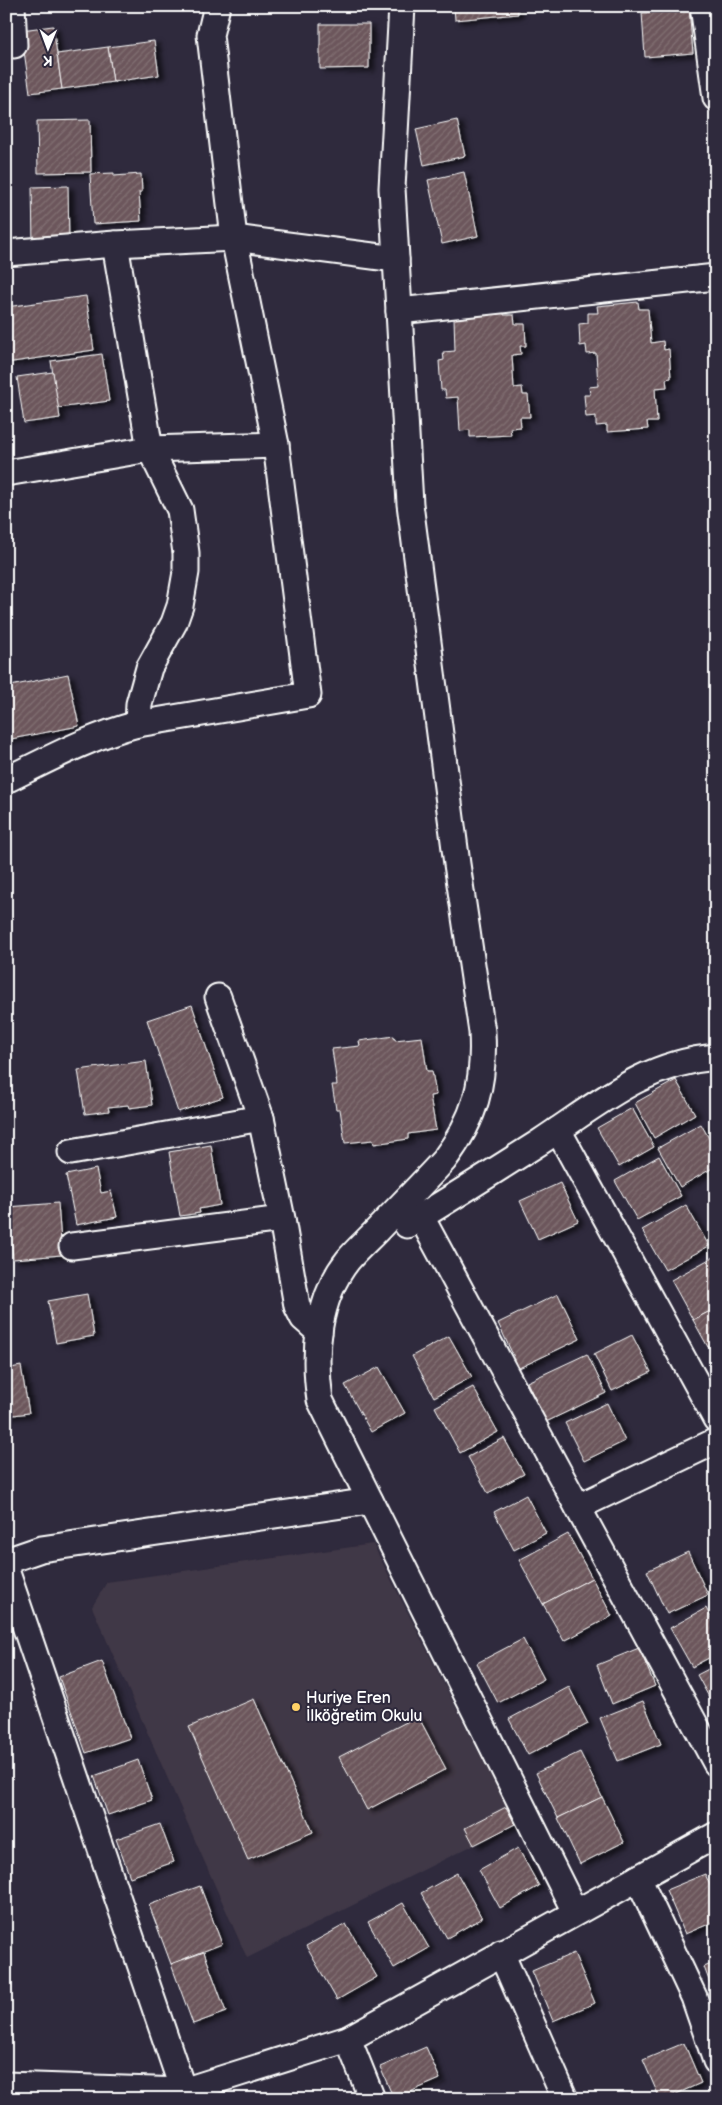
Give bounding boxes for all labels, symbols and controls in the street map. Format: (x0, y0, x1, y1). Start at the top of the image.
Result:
north arrow (22, 22, 72, 72)
text: K (42, 52, 53, 69)
place label: Huriye Eren İlköğretim Okulu (306, 1689, 422, 1726)
marker: Huriye Eren İlköğretim Okulu (290, 1701, 302, 1713)

